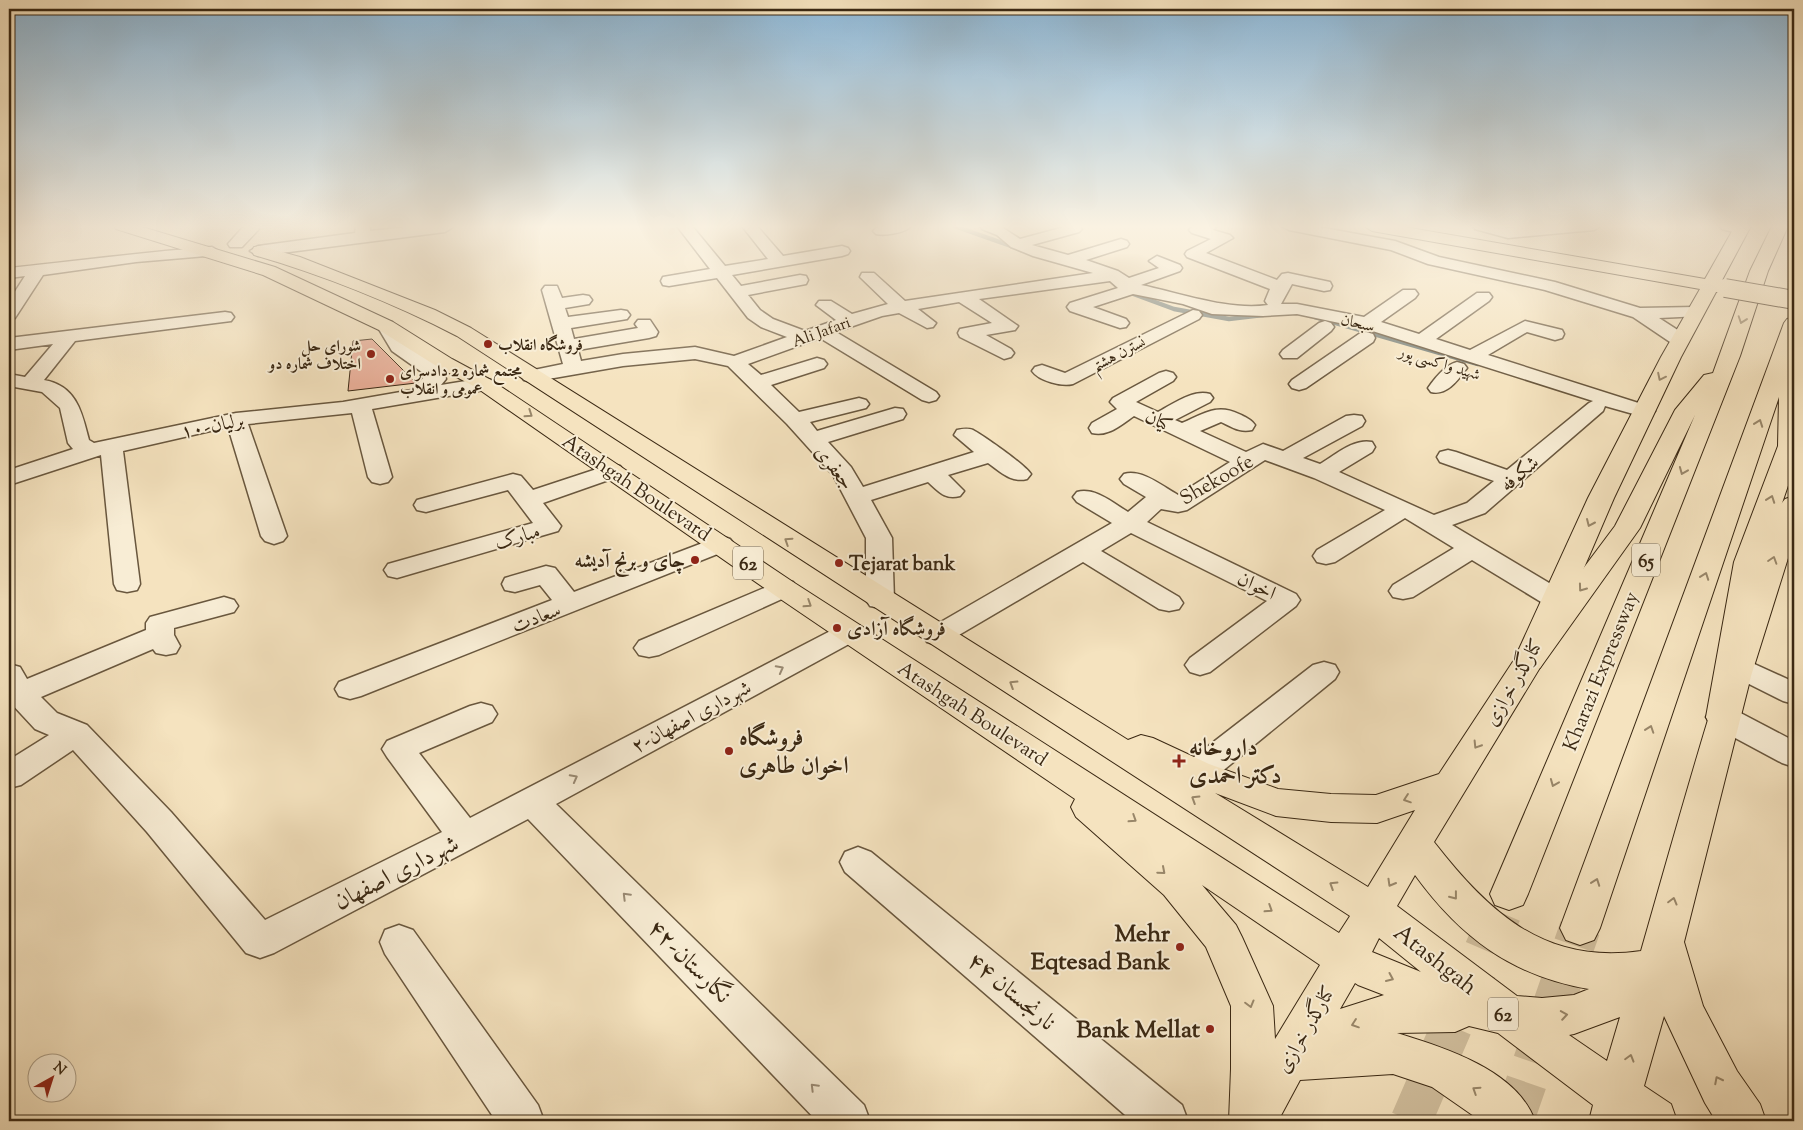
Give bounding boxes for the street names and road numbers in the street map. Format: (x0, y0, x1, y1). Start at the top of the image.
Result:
street label: سبحان (1338, 309, 1377, 340)
street label: Ali Jafari (789, 312, 855, 355)
street label: نسترن هشتم (1088, 332, 1152, 381)
street label: شهید واکسی پور (1394, 340, 1483, 388)
street label: کیان (1139, 403, 1176, 441)
street label: ۱۰-برلیان (178, 407, 247, 448)
street label: Atashgah Boulevard (555, 428, 716, 550)
street label: جعفری (806, 440, 860, 497)
street label: Shekoofe (1175, 448, 1260, 514)
street label: شکوفه (1495, 450, 1547, 500)
street label: مبارک (491, 518, 544, 559)
road number: 65 (1632, 544, 1660, 576)
road number: 62 (733, 546, 763, 580)
street label: اخوان (1232, 565, 1280, 609)
street label: Kharazi Expressway (1557, 588, 1648, 756)
street label: سعادت (508, 597, 566, 642)
street label: کنارگذر خرازی (1477, 633, 1552, 733)
street label: Atashgah Boulevard (891, 656, 1053, 775)
street label: ۲-شهرداری اصفهان (627, 674, 757, 762)
street label: شهرداری اصفهان (329, 828, 465, 920)
street label: ۴۲-نگارستان (639, 913, 738, 1012)
street label: Atashgah (1385, 917, 1484, 1004)
street label: ۴۴ نارنجستان (959, 945, 1063, 1040)
street label: کنارگذر خرازی (1269, 980, 1344, 1080)
road number: 62 (1488, 998, 1518, 1030)

